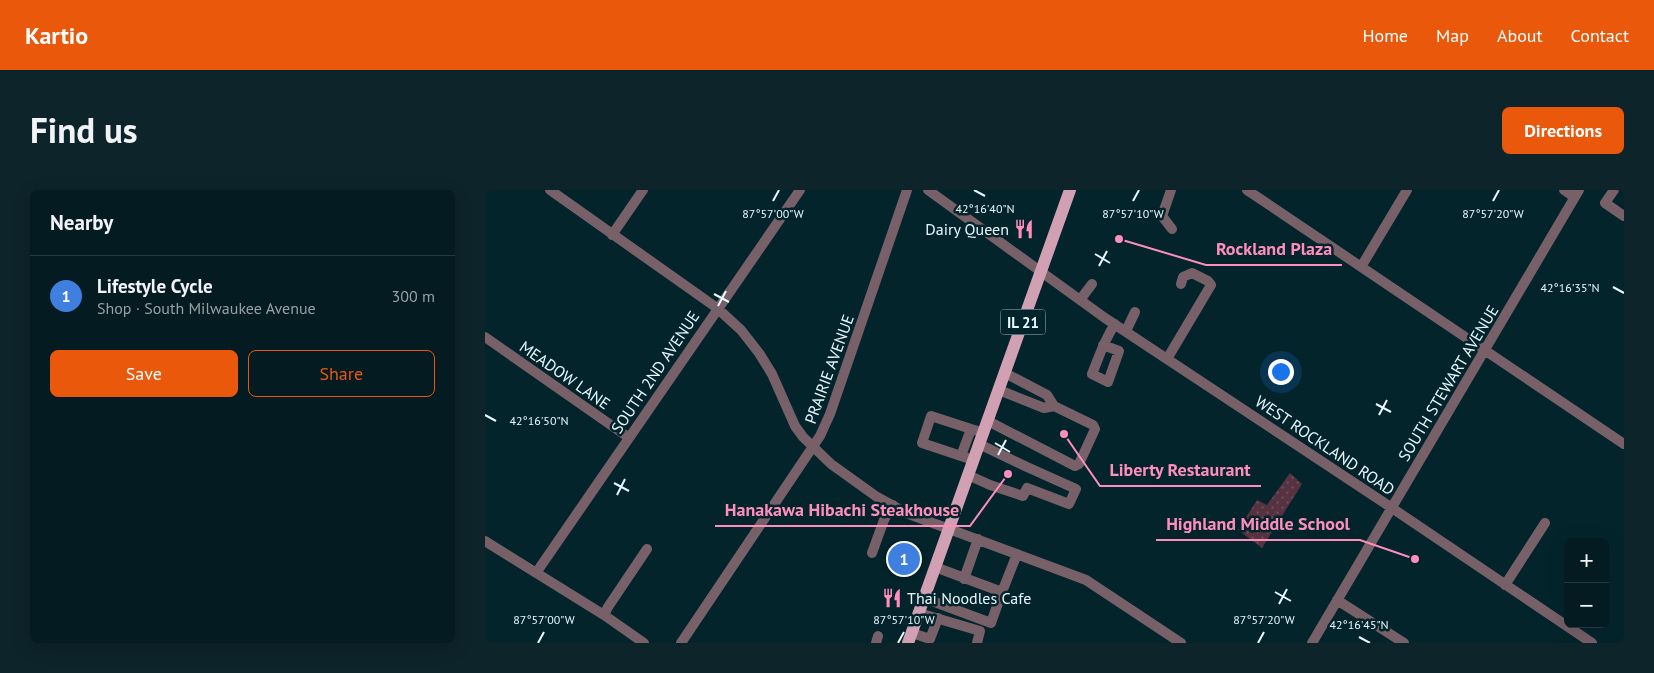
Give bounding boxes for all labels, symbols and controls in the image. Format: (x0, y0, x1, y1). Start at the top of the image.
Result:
text: Kartio (25, 20, 88, 51)
text: Home (1362, 24, 1408, 47)
text: Map (1436, 24, 1469, 47)
text: About (1497, 24, 1543, 47)
text: Contact (1571, 24, 1629, 47)
text: Find us (30, 107, 138, 153)
button: Directions (1502, 107, 1624, 154)
text: 42°16'40"N (955, 201, 1015, 216)
text: 87°57'00"W (742, 206, 804, 221)
text: 87°57'10"W (1102, 206, 1164, 221)
text: 87°57'20"W (1462, 206, 1524, 221)
text: Nearby (50, 209, 113, 236)
restaurant icon: Dairy Queen (1013, 218, 1035, 240)
place label: Dairy Queen (925, 219, 1009, 239)
callout: Rockland Plaza (1206, 232, 1342, 265)
text: Rockland Plaza (1216, 237, 1332, 260)
text: Lifestyle Cycle (97, 274, 213, 298)
text: 42°16'35"N (1540, 280, 1600, 295)
text: 1 (61, 286, 71, 306)
text: 300 m (392, 286, 435, 306)
text: Shop · South Milwaukee Avenue (97, 298, 316, 318)
street label: SOUTH STEWART AVENUE (1393, 301, 1503, 465)
street label: SOUTH 2ND AVENUE (607, 307, 703, 437)
road number: IL 21 (1001, 310, 1045, 334)
street label: PRAIRIE AVENUE (800, 312, 858, 426)
street label: MEADOW LANE (516, 336, 614, 414)
button: Save (50, 350, 238, 397)
button: Share (248, 350, 435, 397)
your location (1268, 359, 1294, 385)
street label: WEST ROCKLAND ROAD (1251, 391, 1399, 499)
text: 42°16'50"N (509, 413, 569, 428)
callout: Liberty Restaurant (1100, 453, 1261, 486)
text: Liberty Restaurant (1109, 458, 1251, 481)
callout: Hanakawa Hibachi Steakhouse (715, 493, 970, 526)
text: Hanakawa Hibachi Steakhouse (725, 498, 959, 521)
callout: Highland Middle School (1156, 507, 1360, 540)
text: Highland Middle School (1166, 512, 1351, 535)
map controls (1564, 538, 1609, 628)
button: + (1564, 538, 1609, 583)
pin: 1 (888, 540, 920, 578)
button: − (1564, 583, 1609, 628)
restaurant icon: Thai Noodles Cafe (881, 587, 903, 609)
place label: Thai Noodles Cafe (907, 588, 1031, 608)
text: 87°57'00"W (513, 612, 575, 627)
text: 87°57'10"W (873, 612, 935, 627)
text: 87°57'20"W (1233, 612, 1295, 627)
text: 42°16'45"N (1329, 617, 1389, 632)

